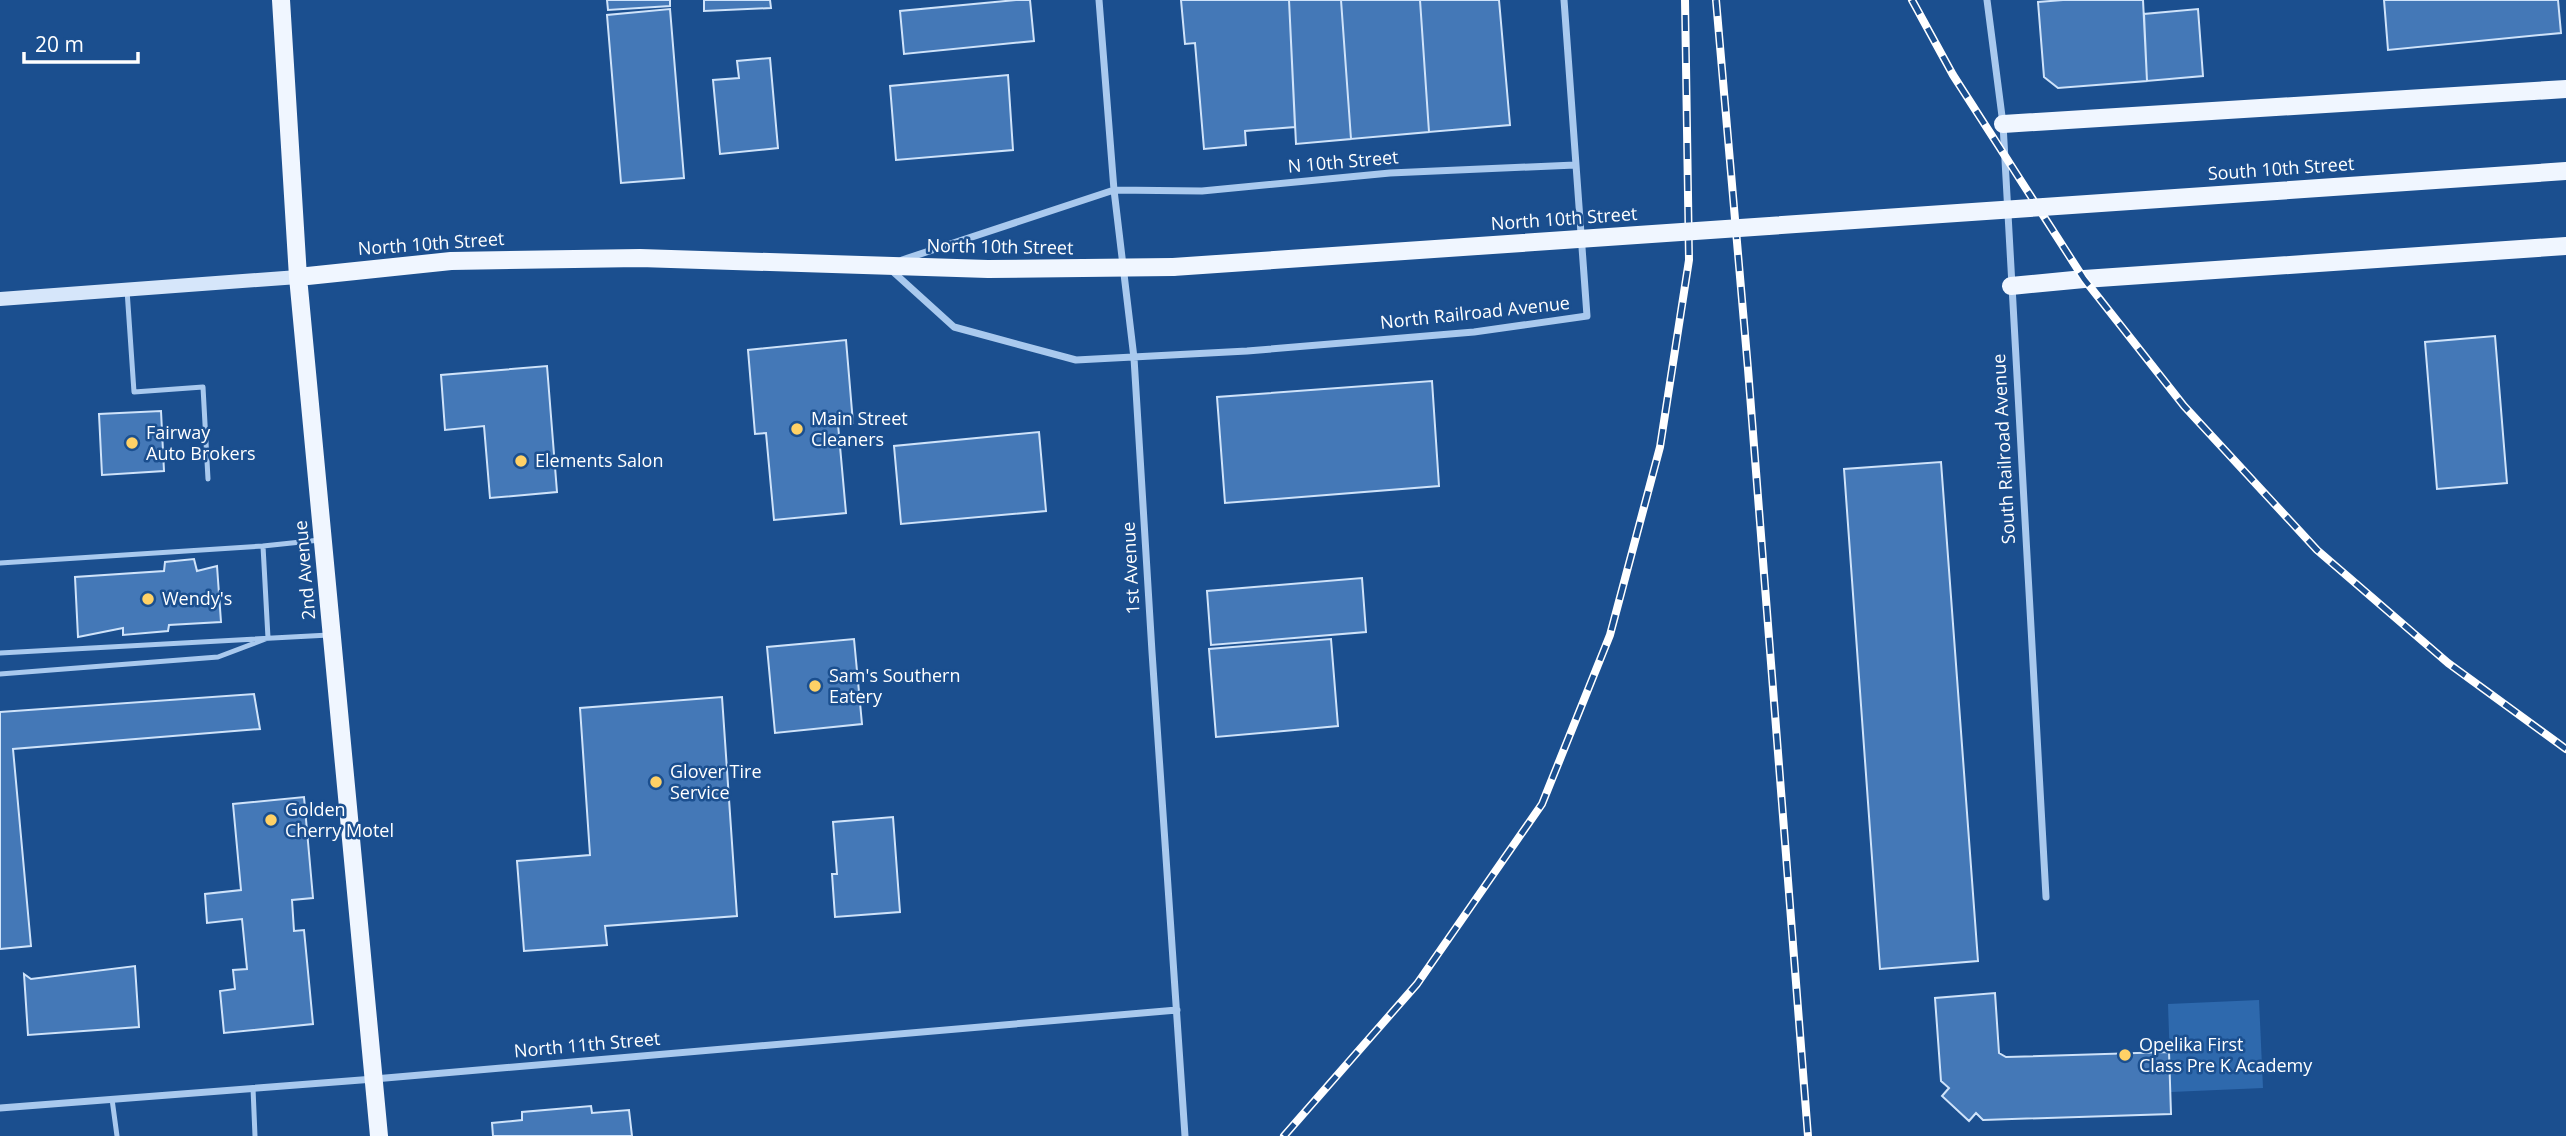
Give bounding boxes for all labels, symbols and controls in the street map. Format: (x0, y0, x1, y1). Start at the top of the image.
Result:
scale bar (24, 21, 138, 65)
text: 20 m (35, 30, 84, 58)
street label: N 10th Street (1286, 144, 1399, 178)
street label: South 10th Street (2207, 151, 2355, 185)
street label: North 10th Street (1490, 201, 1638, 235)
street label: North 10th Street (357, 226, 505, 260)
street label: North 10th Street (926, 233, 1074, 259)
street label: North Railroad Avenue (1379, 290, 1571, 334)
street label: South Railroad Avenue (1986, 353, 2020, 545)
place label: Main Street Cleaners (811, 406, 908, 451)
place label: Fairway Auto Brokers (146, 420, 256, 465)
marker: Main Street Cleaners (789, 421, 805, 437)
marker: Fairway Auto Brokers (124, 435, 140, 451)
place label: Elements Salon (535, 448, 663, 472)
marker: Elements Salon (513, 453, 529, 469)
street label: 2nd Avenue (288, 519, 320, 621)
street label: 1st Avenue (1116, 521, 1144, 615)
place label: Wendy's (162, 586, 232, 610)
marker: Wendy's (140, 591, 156, 607)
place label: Sam's Southern Eatery (829, 663, 960, 708)
marker: Sam's Southern Eatery (807, 678, 823, 694)
place label: Glover Tire Service (670, 759, 762, 804)
marker: Glover Tire Service (648, 774, 664, 790)
place label: Golden Cherry Motel (285, 797, 394, 842)
marker: Golden Cherry Motel (263, 812, 279, 828)
street label: North 11th Street (513, 1026, 661, 1062)
place label: Opelika First Class Pre K Academy (2139, 1032, 2313, 1077)
marker: Opelika First Class Pre K Academy (2117, 1047, 2133, 1063)

